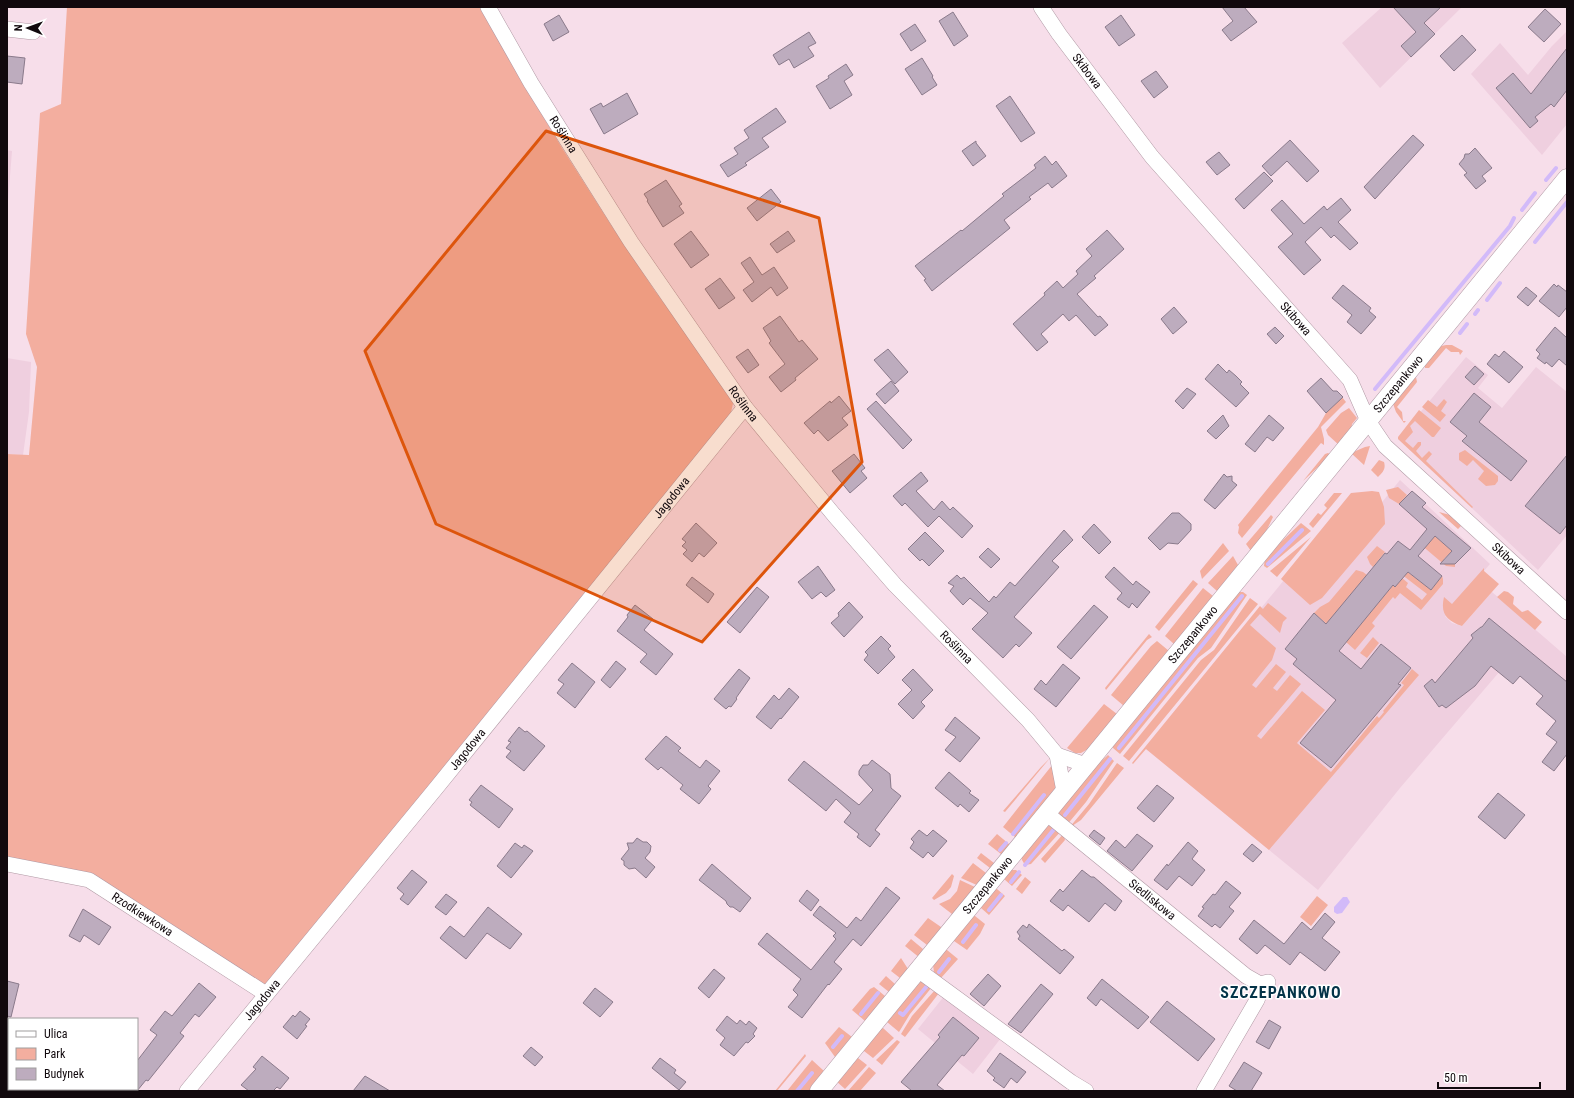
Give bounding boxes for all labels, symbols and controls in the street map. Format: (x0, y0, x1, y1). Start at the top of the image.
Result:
north arrow (8, 8, 48, 48)
text: N (12, 24, 25, 31)
street label: Skibowa (1069, 51, 1105, 91)
street label: Roślinna (547, 113, 580, 156)
street label: Skibowa (1277, 299, 1314, 339)
street label: Szczepankowo (1370, 352, 1426, 416)
street label: Roślinna (726, 383, 761, 425)
street label: Jagodowa (651, 474, 693, 521)
street label: Skibowa (1489, 540, 1528, 577)
street label: Szczepankowo (1165, 603, 1221, 666)
street label: Roślinna (937, 628, 976, 667)
street label: Jagodowa (447, 726, 489, 773)
street label: Szczepankowo (960, 854, 1015, 917)
street label: Siedliskowa (1126, 876, 1179, 923)
street label: Rzodkiewkowa (109, 889, 176, 939)
street label: Jagodowa (241, 976, 283, 1023)
district label: SZCZEPANKOWO (1220, 983, 1342, 1002)
legend (8, 1018, 138, 1090)
text: Ulica (44, 1027, 68, 1041)
text: Park (44, 1047, 66, 1061)
scale bar (1438, 1064, 1540, 1090)
text: Budynek (44, 1067, 85, 1081)
text: 50 m (1444, 1071, 1468, 1085)

